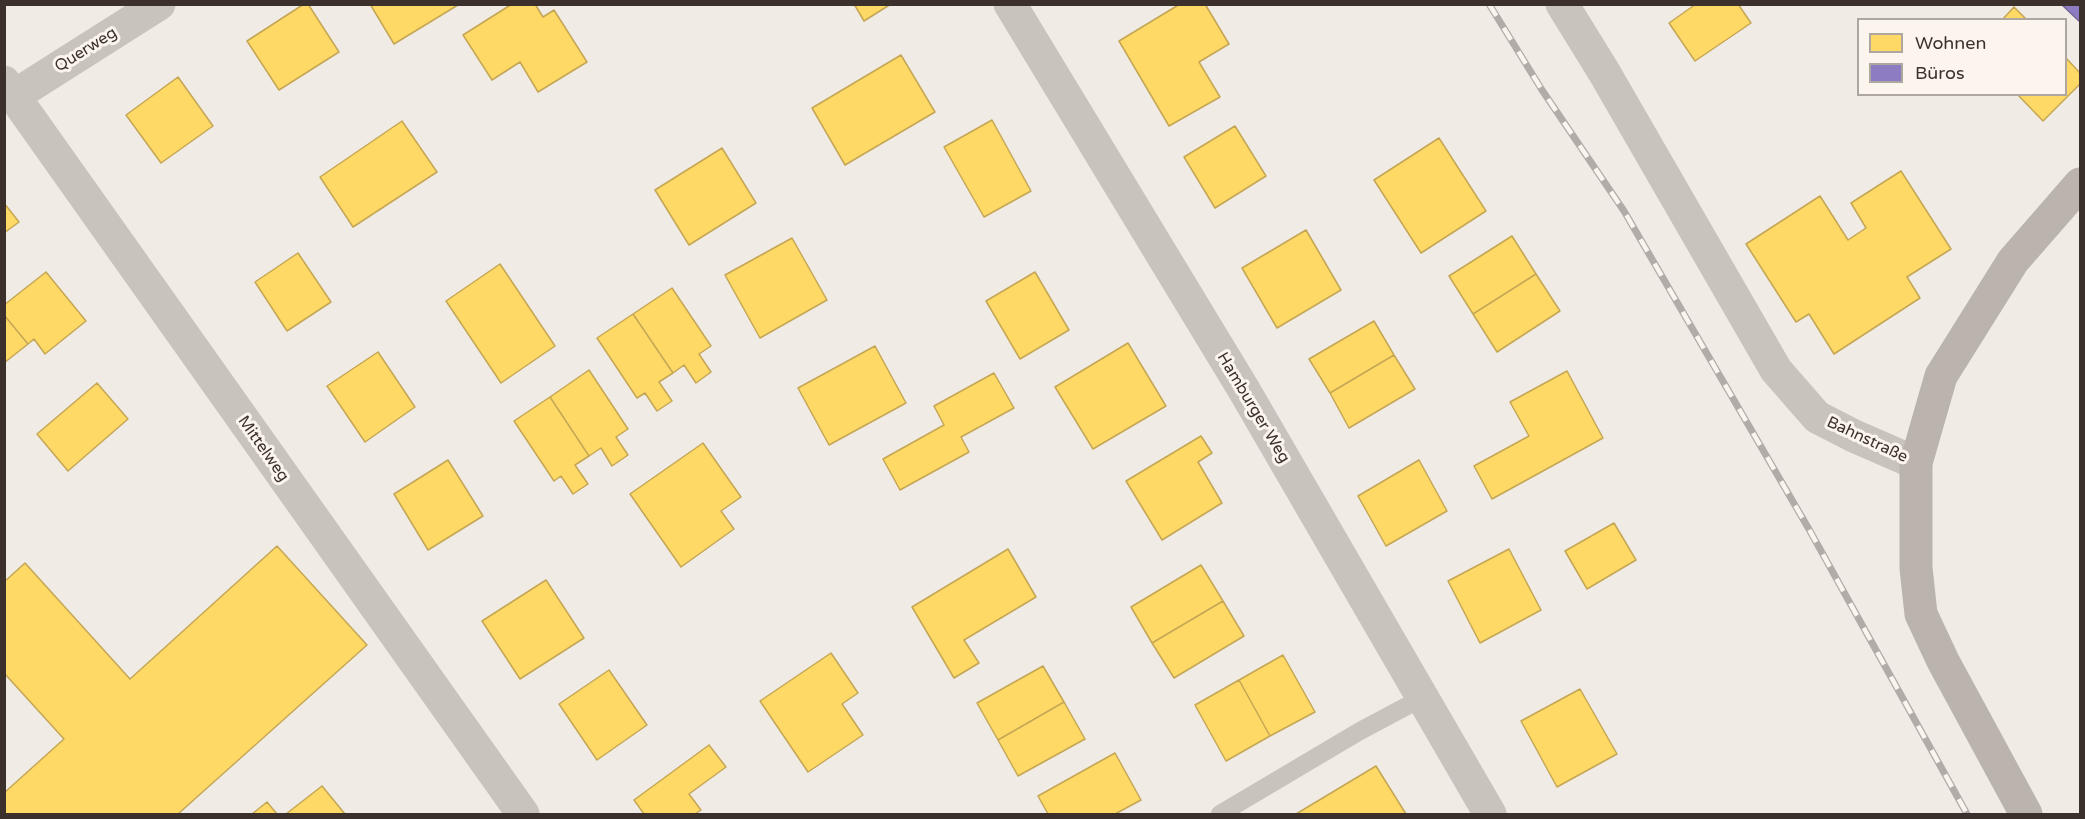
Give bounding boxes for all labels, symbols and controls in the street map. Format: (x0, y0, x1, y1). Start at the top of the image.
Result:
legend (1857, 18, 2067, 96)
street label: Querweg (51, 23, 121, 77)
text: Wohnen (1915, 32, 1986, 54)
text: Büros (1915, 62, 1965, 84)
street label: Hamburger Weg (1212, 349, 1294, 467)
street label: Mittelweg (233, 412, 293, 486)
street label: Bahnstraße (1823, 413, 1911, 467)

